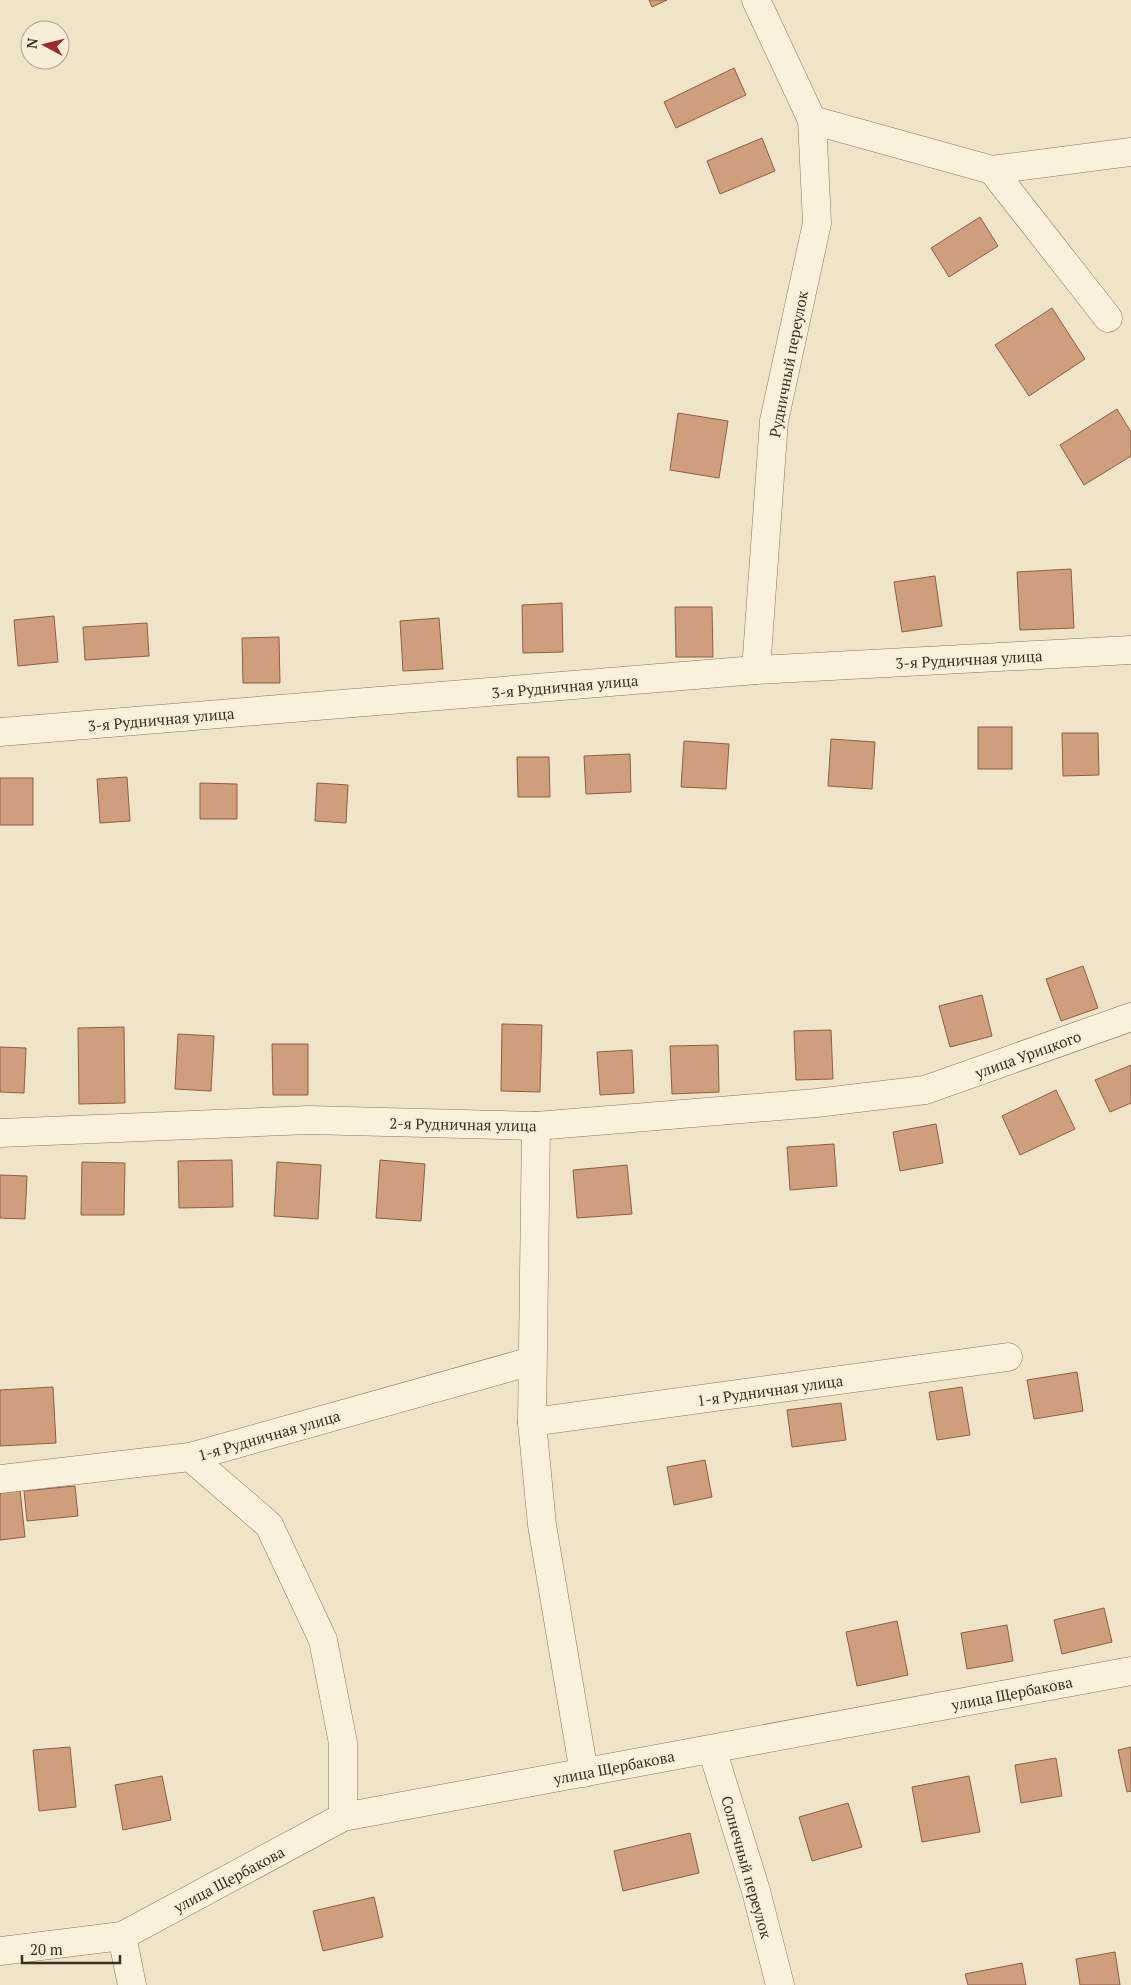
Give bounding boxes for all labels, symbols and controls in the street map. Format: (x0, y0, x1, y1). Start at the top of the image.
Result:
north arrow (20, 20, 70, 70)
text: N (22, 37, 42, 50)
street label: Рудничный переулок (764, 288, 812, 439)
street label: 3-я Рудничная улица (895, 645, 1043, 673)
street label: 3-я Рудничная улица (491, 670, 640, 702)
street label: 3-я Рудничная улица (87, 703, 236, 735)
street label: улица Урицкого (971, 1026, 1084, 1083)
street label: 2-я Рудничная улица (389, 1113, 537, 1135)
street label: 1-я Рудничная улица (696, 1370, 845, 1410)
street label: 1-я Рудничная улица (196, 1405, 343, 1465)
street label: улица Щербакова (949, 1671, 1075, 1715)
street label: улица Щербакова (551, 1745, 677, 1789)
street label: Солнечный переулок (717, 1793, 777, 1942)
street label: улица Щербакова (169, 1841, 288, 1917)
scale bar (22, 1932, 120, 1964)
text: 20 m (30, 1939, 63, 1959)

